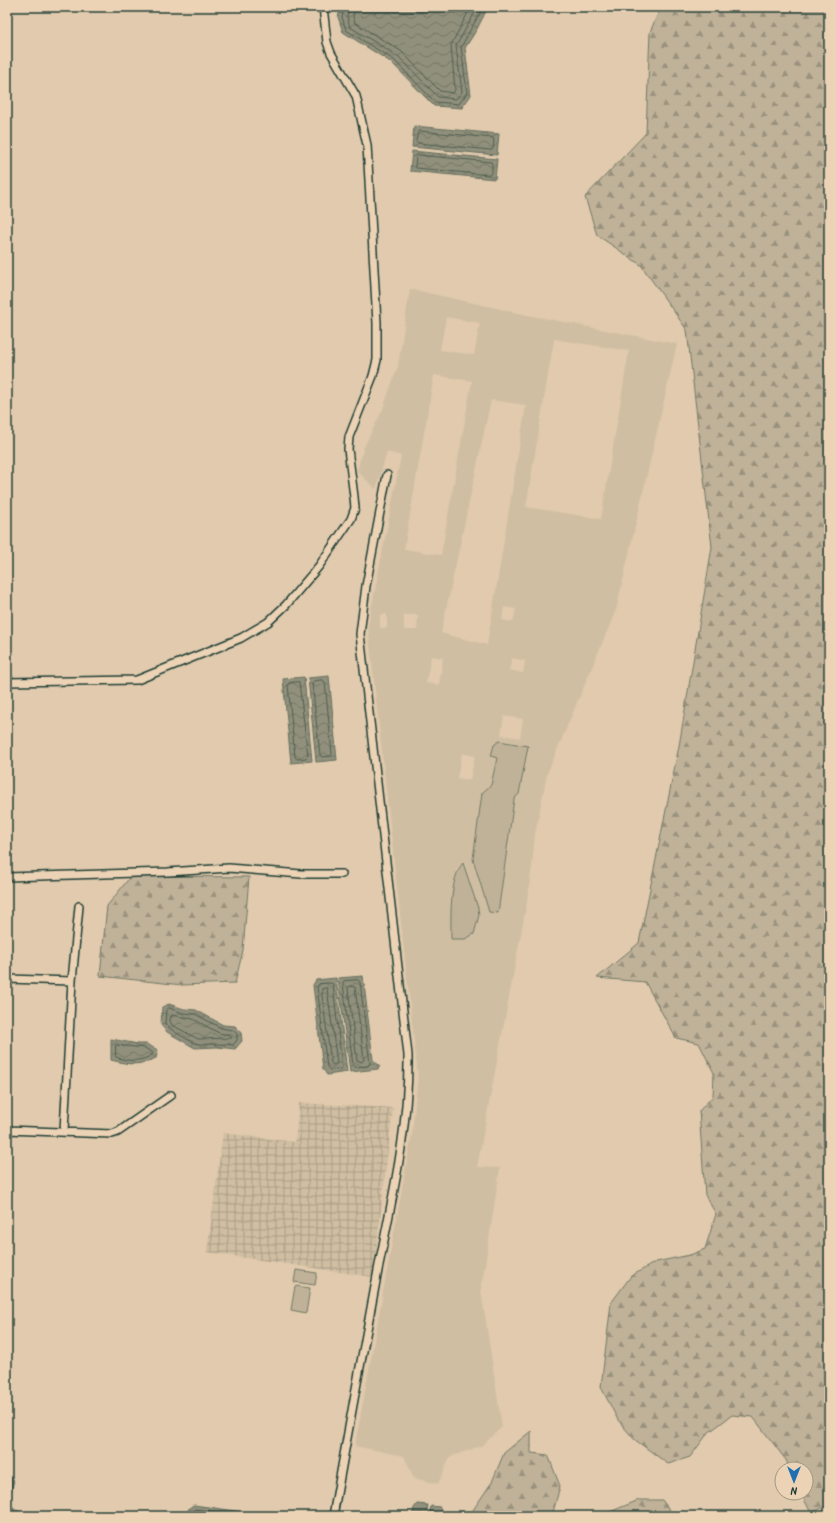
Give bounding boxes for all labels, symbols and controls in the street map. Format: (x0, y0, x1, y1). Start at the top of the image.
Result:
north arrow (774, 1461, 814, 1501)
text: N (790, 1481, 797, 1499)

